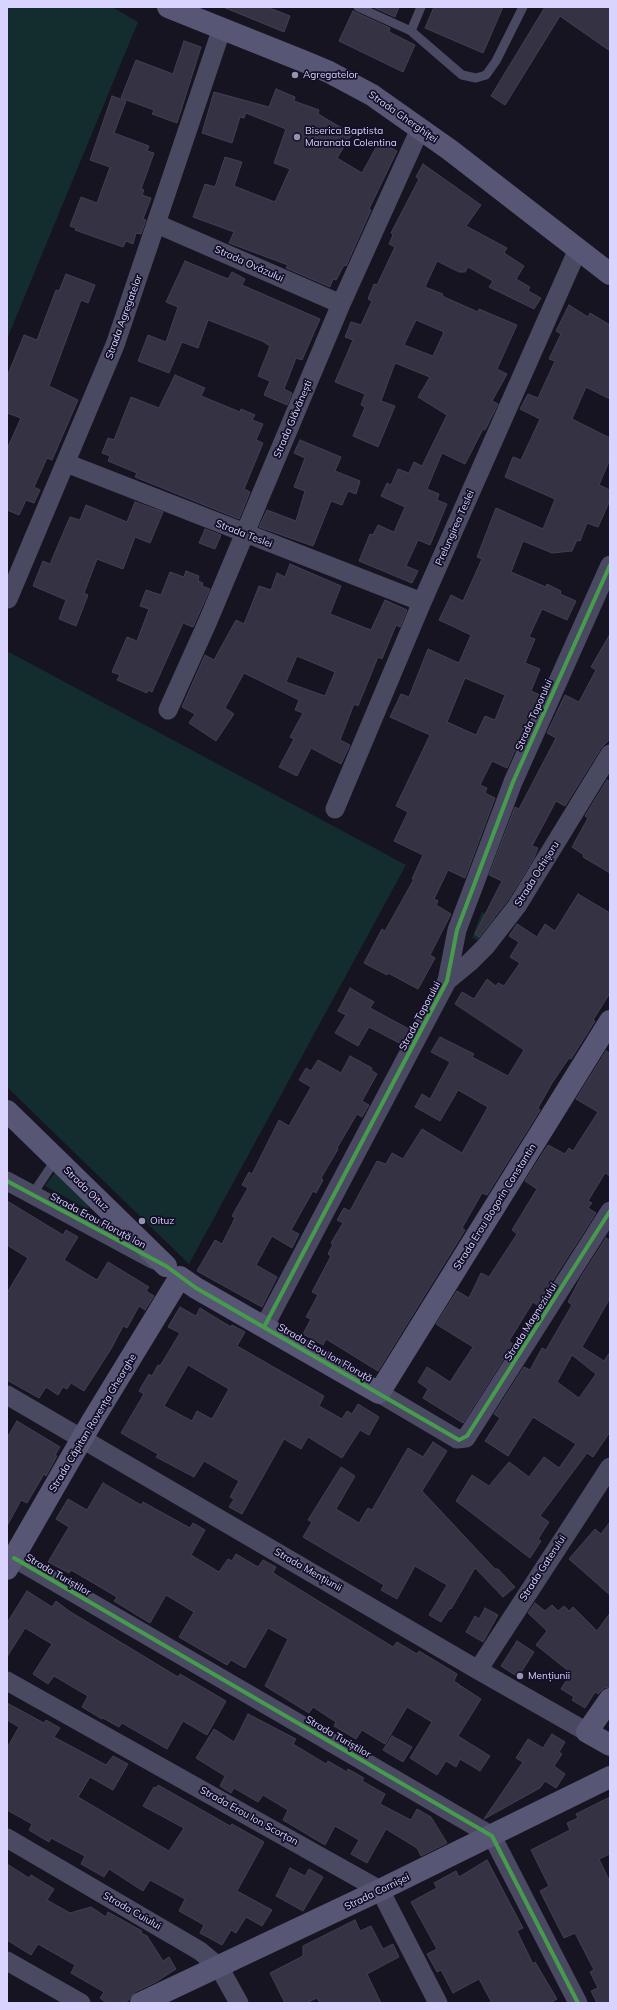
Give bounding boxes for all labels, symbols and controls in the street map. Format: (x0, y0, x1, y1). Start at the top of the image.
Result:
place label: Agregatelor (303, 69, 358, 81)
marker: Agregatelor (290, 70, 300, 80)
street label: Strada Gherghiței (366, 89, 440, 145)
place label: Biserica Baptista Maranata Colentina (305, 125, 397, 148)
marker: Biserica Baptista Maranata Colentina (292, 132, 302, 142)
street label: Strada Ovăzului (213, 243, 285, 285)
street label: Strada Agregatelor (103, 273, 145, 361)
street label: Strada Glăvănești (271, 378, 315, 460)
street label: Prelungirea Teslei (433, 488, 477, 568)
street label: Strada Teslei (214, 518, 274, 550)
street label: Strada Toporului (513, 678, 555, 752)
street label: Strada Ochișoru (512, 839, 562, 909)
street label: Strada Toporului (397, 979, 443, 1053)
street label: Strada Erou Bogorin Constantin (451, 1142, 539, 1272)
street label: Strada Oituz (61, 1164, 111, 1214)
street label: Strada Erou Floruță Ion (48, 1191, 148, 1251)
place label: Oituz (150, 1215, 175, 1227)
marker: Oituz (137, 1216, 147, 1226)
street label: Strada Magneziului (502, 1281, 560, 1363)
street label: Strada Erou Ion Floruță (276, 1321, 374, 1385)
street label: Strada Căpitan Rovența Gheorghe (47, 1352, 139, 1494)
street label: Strada Gaterului (517, 1533, 569, 1603)
street label: Strada Mențiunii (272, 1546, 344, 1594)
street label: Strada Turiștilor (23, 1551, 93, 1599)
place label: Mențiunii (528, 1670, 570, 1682)
marker: Mențiunii (515, 1671, 525, 1681)
street label: Strada Turiștilor (303, 1713, 373, 1761)
street label: Strada Erou Ion Scorțan (198, 1784, 300, 1848)
street label: Strada Cornișei (343, 1871, 411, 1913)
street label: Strada Cuiului (101, 1890, 163, 1932)

